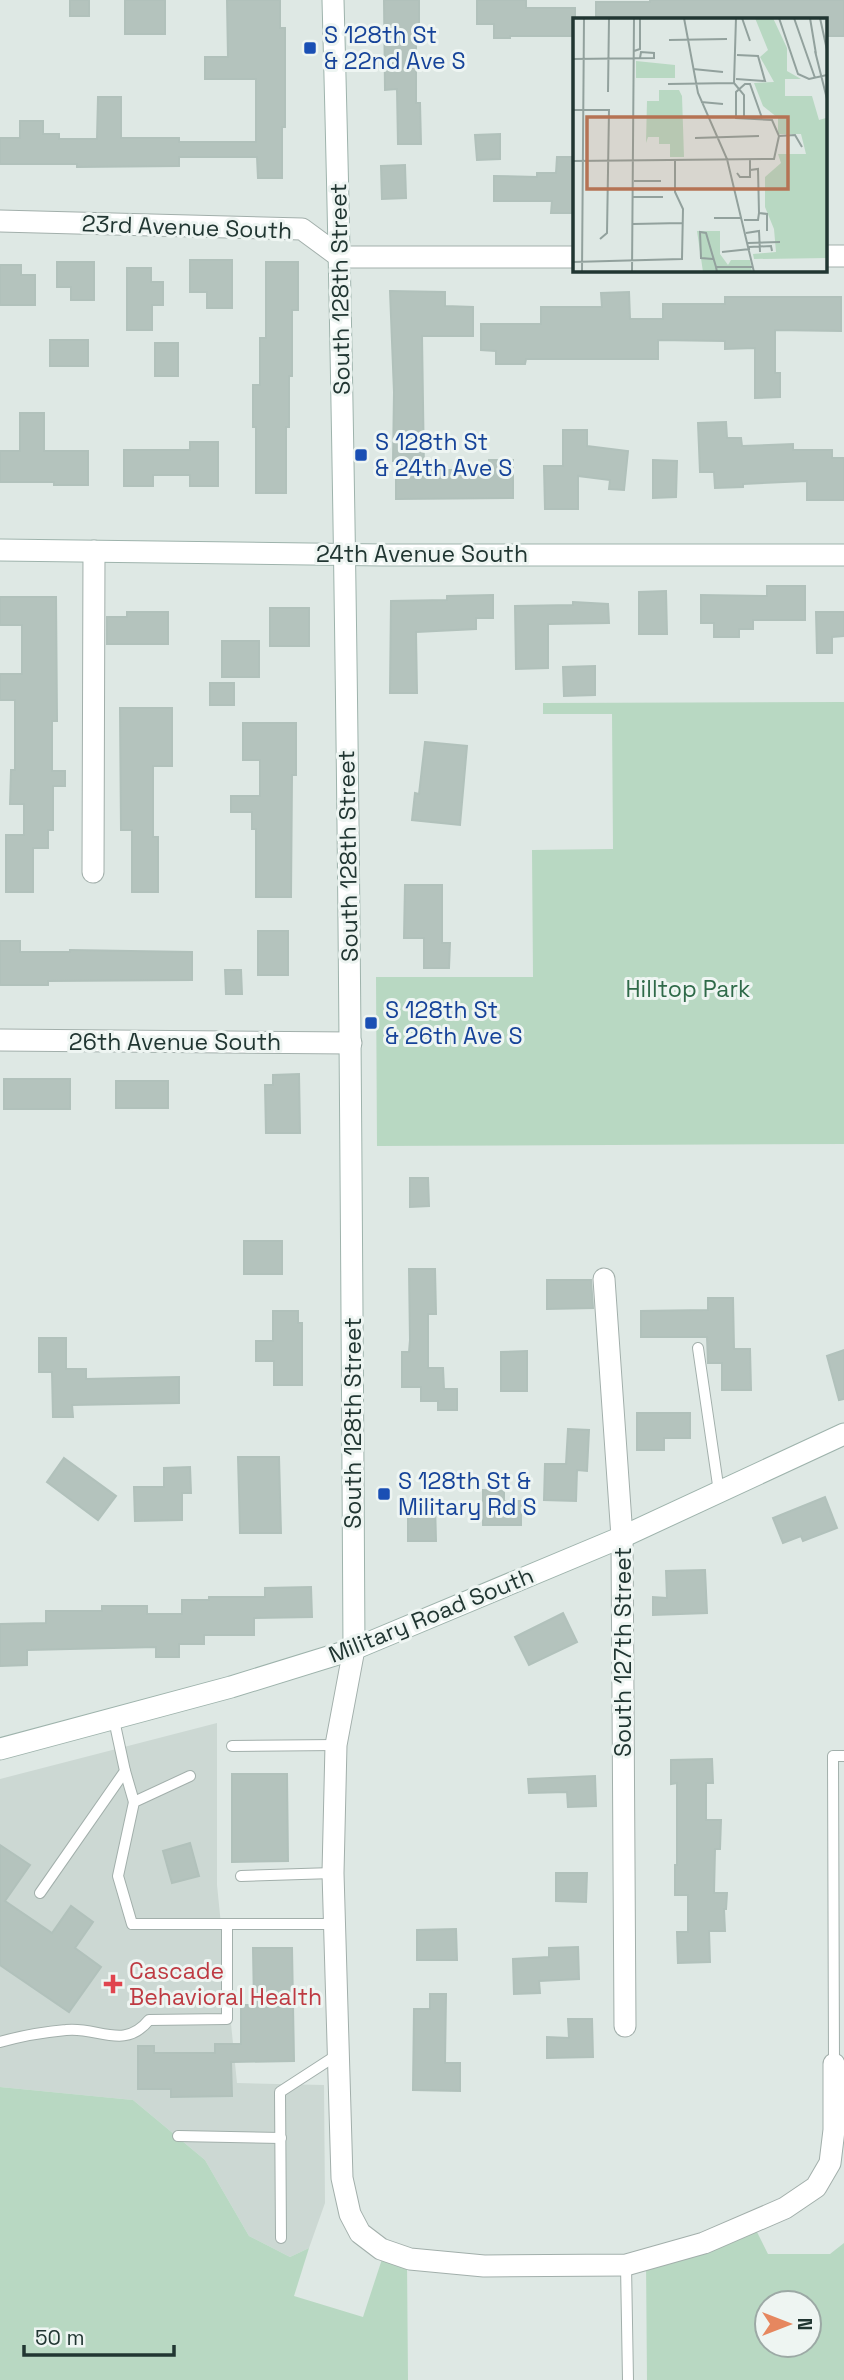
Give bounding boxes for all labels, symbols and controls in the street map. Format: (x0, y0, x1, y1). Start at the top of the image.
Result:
inset map (573, 18, 826, 271)
place label: S 128th St & 22nd Ave S (324, 20, 466, 76)
marker: S 128th St & 22nd Ave S (302, 40, 318, 56)
street label: South 128th Street (323, 183, 357, 395)
street label: 23rd Avenue South (81, 208, 293, 246)
place label: S 128th St & 24th Ave S (375, 427, 512, 483)
marker: S 128th St & 24th Ave S (353, 447, 369, 463)
street label: 24th Avenue South (316, 539, 528, 569)
street label: South 128th Street (331, 750, 365, 962)
park label: Hilltop Park (626, 974, 750, 1004)
place label: S 128th St & 26th Ave S (385, 995, 523, 1051)
marker: S 128th St & 26th Ave S (363, 1015, 379, 1031)
street label: 26th Avenue South (69, 1027, 281, 1057)
street label: South 128th Street (338, 1317, 368, 1529)
place label: S 128th St & Military Rd S (398, 1466, 537, 1522)
marker: S 128th St & Military Rd S (376, 1486, 392, 1502)
street label: South 127th Street (608, 1547, 638, 1757)
street label: Military Road South (324, 1560, 538, 1670)
place label: Cascade Behavioral Health (129, 1956, 322, 2012)
marker: Cascade Behavioral Health (103, 1974, 123, 1994)
north arrow (753, 2289, 823, 2359)
scale bar (24, 2314, 175, 2358)
text: N (792, 2318, 817, 2330)
text: 50 m (35, 2324, 85, 2351)

